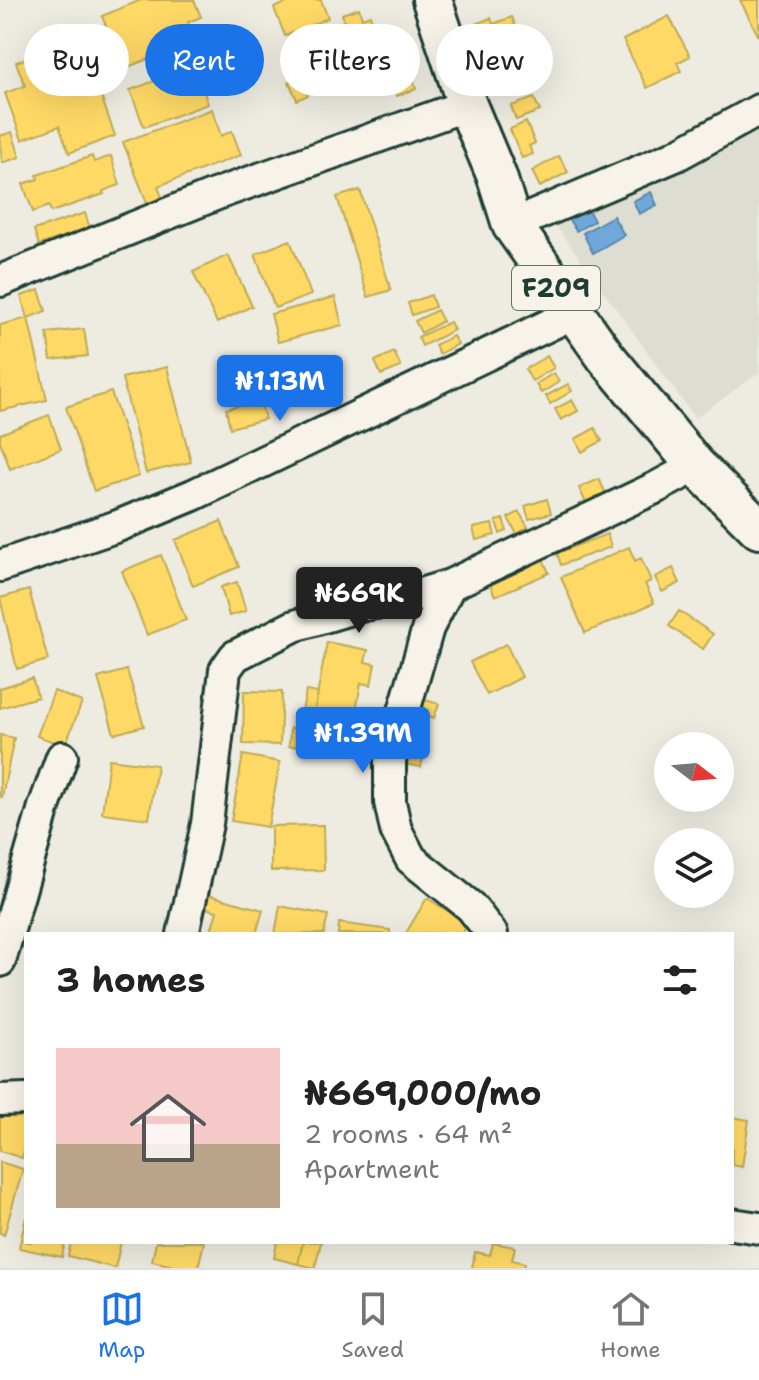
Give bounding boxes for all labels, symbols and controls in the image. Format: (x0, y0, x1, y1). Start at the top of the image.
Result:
chip: Buy (24, 24, 129, 96)
chip: Rent (145, 24, 264, 96)
chip: Filters (280, 24, 420, 96)
chip: New (436, 24, 553, 96)
road number: F209 (512, 266, 600, 310)
pin: ₦1.13M (215, 355, 345, 423)
text: ₦1.13M (235, 363, 325, 398)
pin: ₦669K (303, 567, 415, 635)
text: ₦669K (314, 575, 404, 610)
pin: ₦1.39M (298, 707, 428, 775)
text: ₦1.39M (314, 715, 412, 750)
north arrow (654, 732, 734, 812)
map controls (654, 732, 734, 908)
button: layers (654, 828, 734, 908)
text: 3 homes (56, 957, 205, 1003)
icon: filters (658, 958, 702, 1002)
text: ₦669,000/mo (304, 1070, 542, 1116)
icon: home (120, 1080, 216, 1176)
text: 2 rooms · 64 m² (304, 1116, 512, 1151)
text: Apartment (304, 1151, 440, 1186)
tab: Map (98, 1287, 145, 1364)
tab: Saved (342, 1287, 404, 1364)
tab: Home (600, 1287, 661, 1364)

